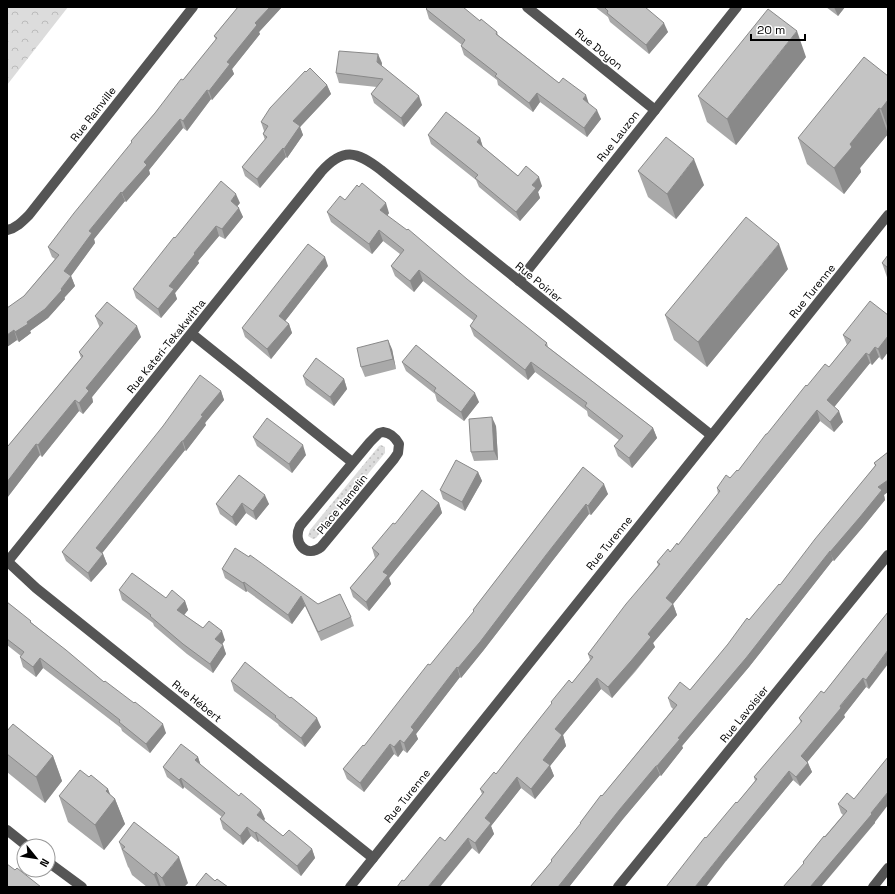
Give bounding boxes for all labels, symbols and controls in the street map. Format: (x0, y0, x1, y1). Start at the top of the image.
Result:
scale bar (751, 16, 805, 42)
text: 20 m (757, 22, 785, 38)
street label: Rue Doyon (572, 26, 626, 72)
street label: Rue Rainville (67, 84, 119, 144)
street label: Rue Lauzon (594, 108, 642, 164)
street label: Rue Poirier (513, 259, 565, 305)
street label: Rue Turenne (786, 261, 838, 321)
street label: Rue Kateri-Tekakwitha (124, 295, 209, 396)
street label: Place Hamelin (314, 471, 370, 537)
street label: Rue Turenne (583, 513, 635, 573)
street label: Rue Hébert (169, 677, 225, 725)
street label: Rue Lavoisier (717, 683, 771, 745)
street label: Rue Turenne (381, 766, 433, 826)
north arrow (16, 838, 56, 878)
text: N (37, 856, 53, 870)

